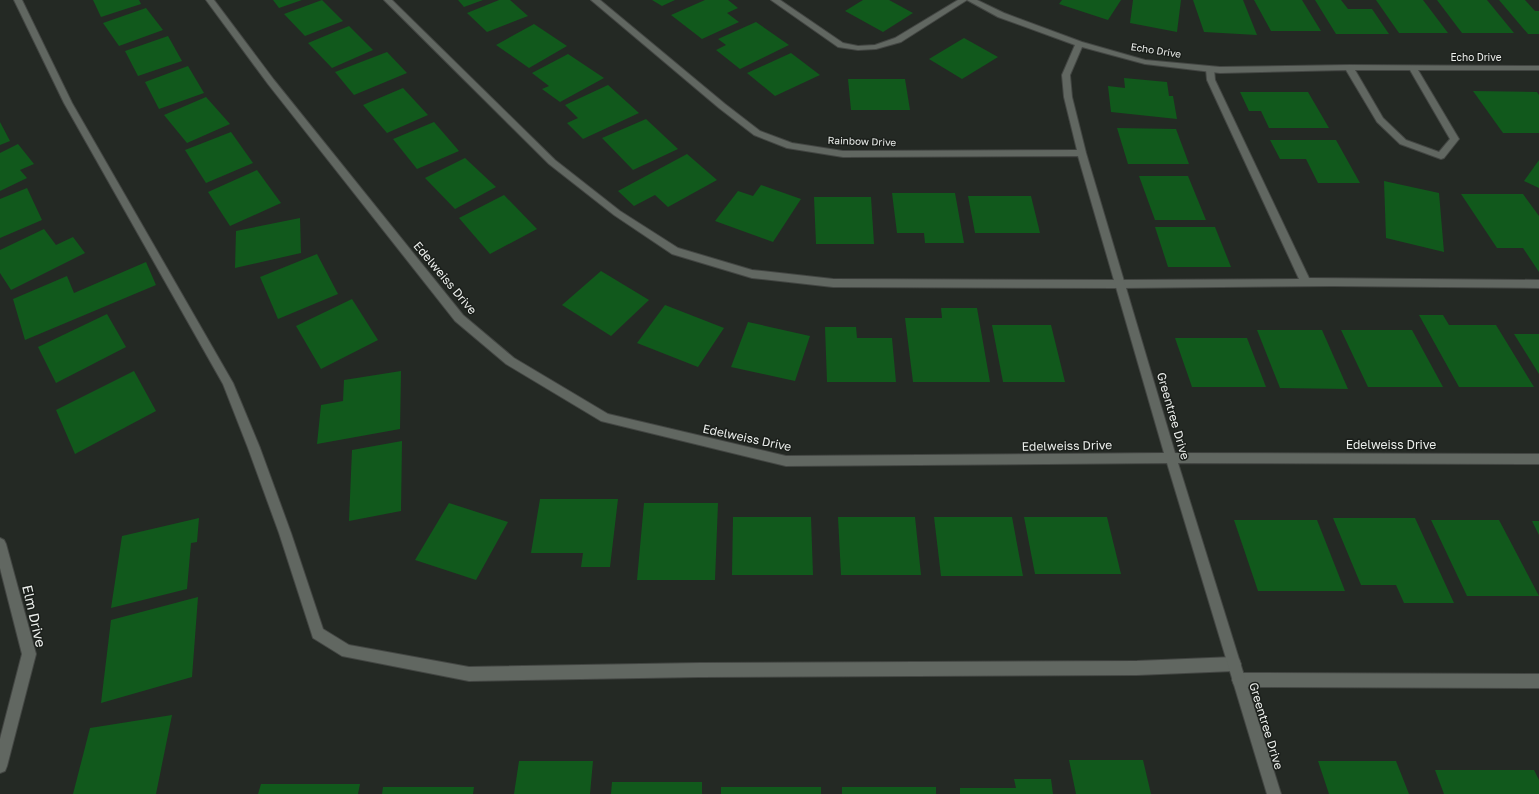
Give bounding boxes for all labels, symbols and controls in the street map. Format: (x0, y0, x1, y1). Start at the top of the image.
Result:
street label: Echo Drive (1130, 40, 1182, 60)
street label: Echo Drive (1451, 51, 1502, 63)
street label: Rainbow Drive (827, 134, 897, 148)
street label: Edelweiss Drive (411, 238, 480, 317)
street label: Greentree Drive (1154, 370, 1193, 461)
street label: Edelweiss Drive (701, 421, 793, 454)
street label: Edelweiss Drive (1022, 437, 1112, 454)
street label: Edelweiss Drive (1346, 437, 1436, 452)
street label: Elm Drive (19, 583, 50, 649)
street label: Greentree Drive (1246, 681, 1287, 771)

